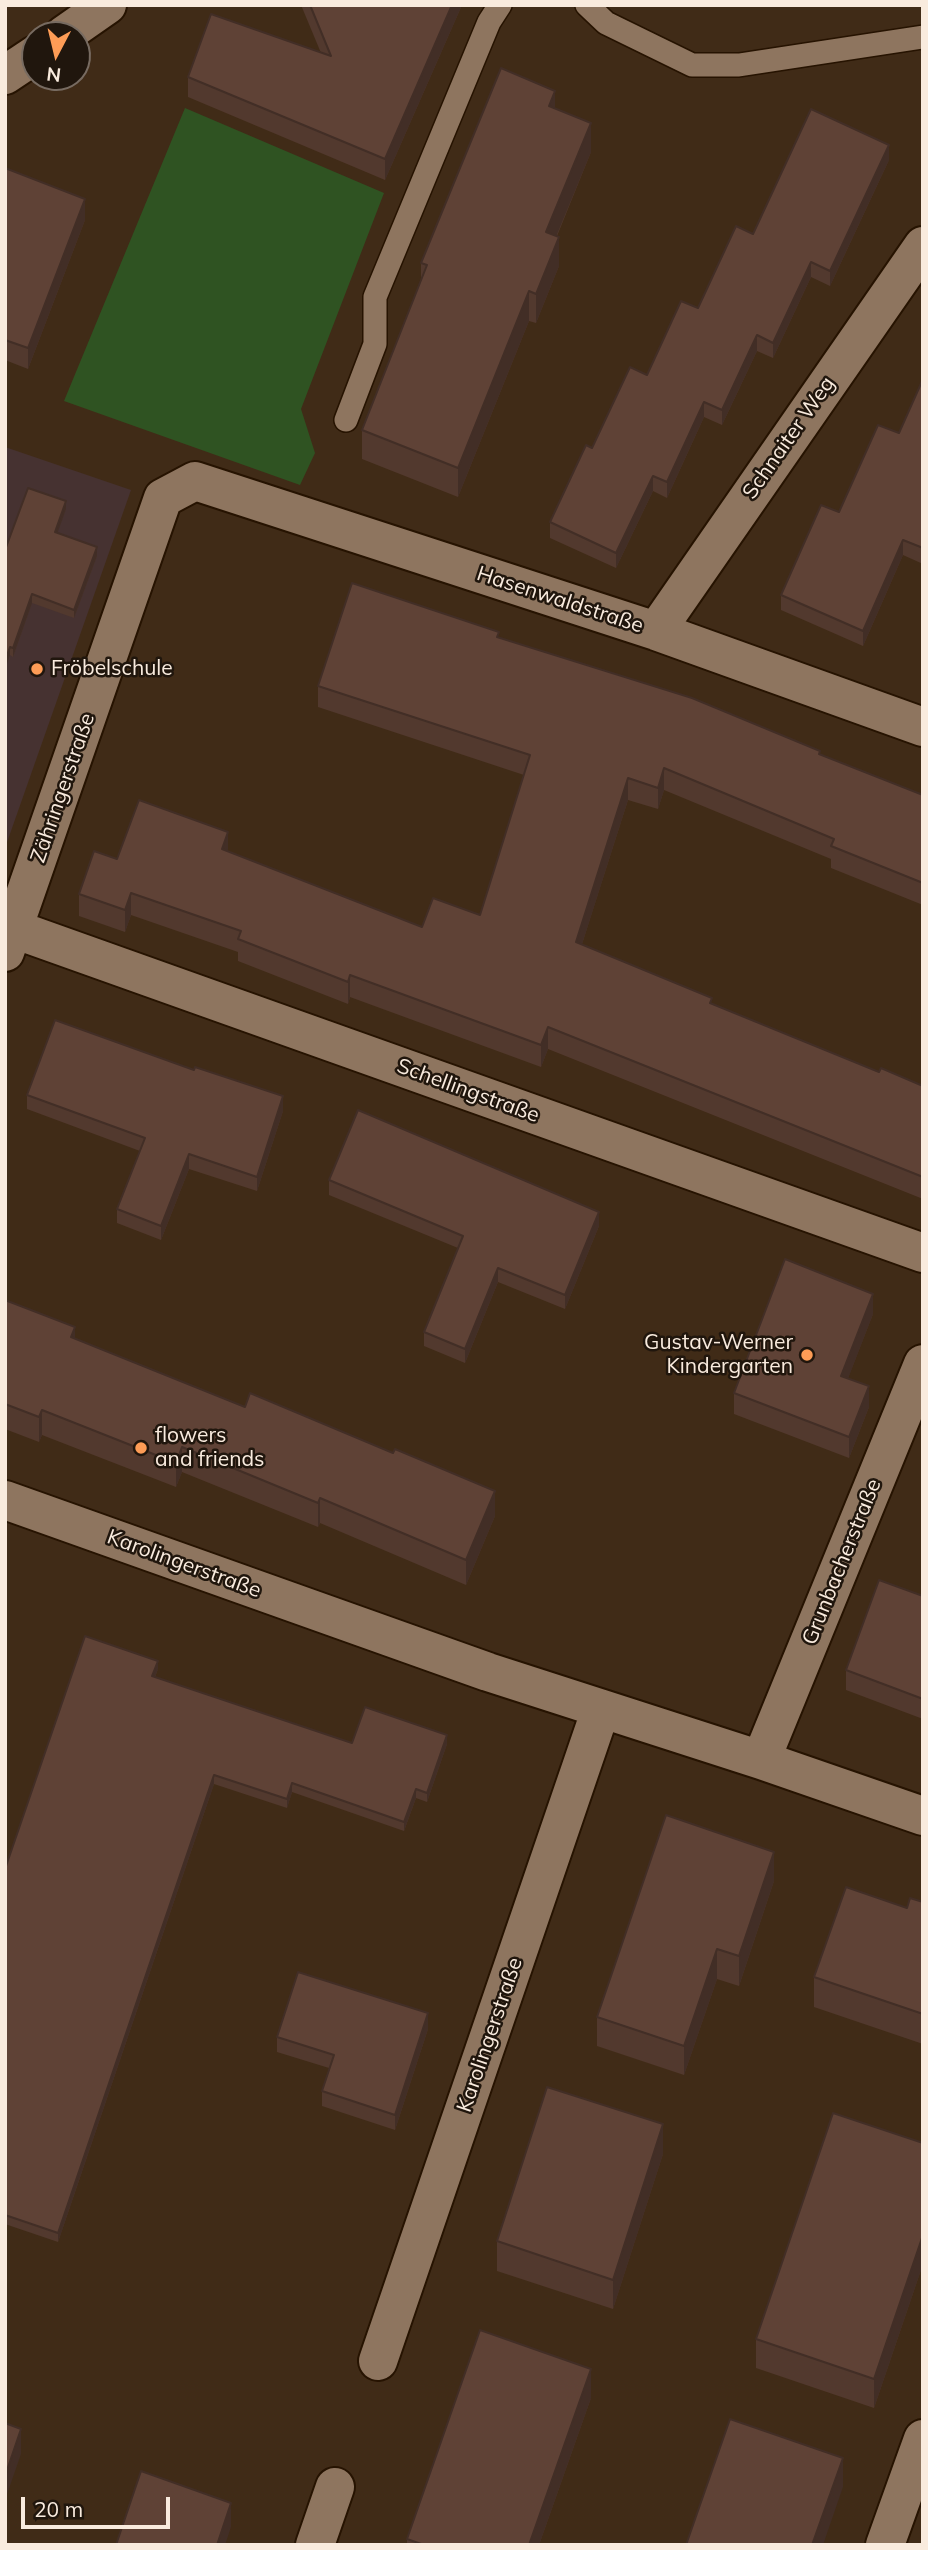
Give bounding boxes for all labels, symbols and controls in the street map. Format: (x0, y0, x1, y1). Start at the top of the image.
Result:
north arrow (21, 21, 91, 91)
text: N (45, 62, 62, 88)
street label: Schnaiter Weg (737, 372, 841, 504)
street label: Hasenwaldstraße (474, 561, 646, 639)
place label: Fröbelschule (51, 656, 173, 682)
marker: Fröbelschule (29, 661, 45, 677)
street label: Zähringerstraße (26, 710, 100, 866)
street label: Schellingstraße (393, 1054, 543, 1128)
place label: Gustav-Werner Kindergarten (644, 1330, 793, 1380)
marker: Gustav-Werner Kindergarten (799, 1347, 815, 1363)
place label: flowers and friends (155, 1423, 264, 1473)
marker: flowers and friends (133, 1440, 149, 1456)
street label: Grunbacherstraße (797, 1475, 887, 1649)
street label: Karolingerstraße (104, 1524, 264, 1604)
street label: Karolingerstraße (452, 1954, 528, 2116)
scale bar (24, 2484, 173, 2528)
text: 20 m (34, 2496, 83, 2522)

